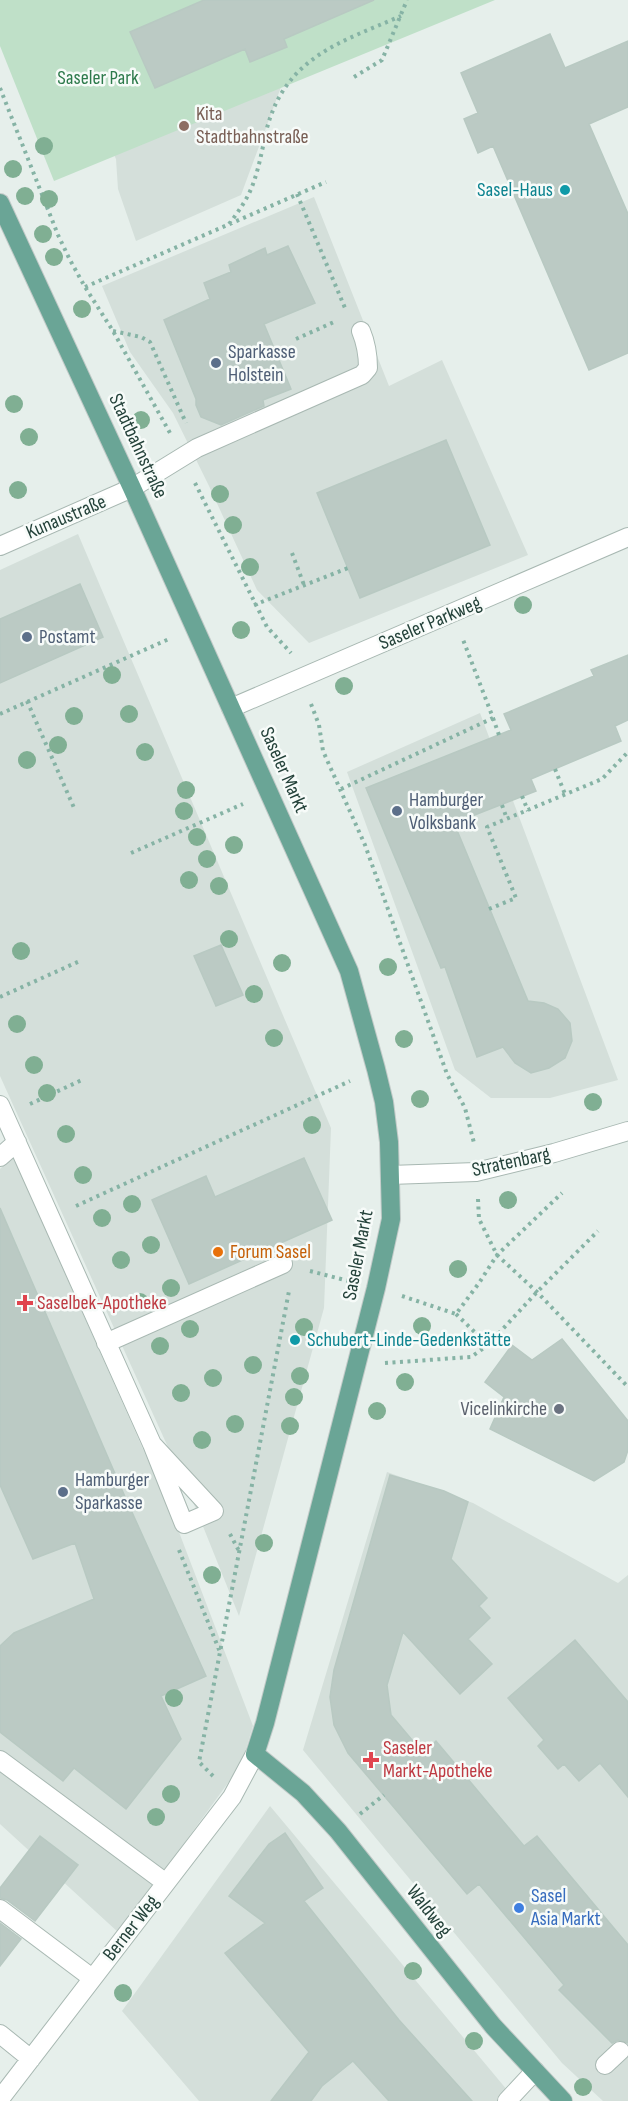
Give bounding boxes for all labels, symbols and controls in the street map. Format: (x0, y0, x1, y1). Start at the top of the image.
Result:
park label: Saseler Park (57, 66, 139, 90)
place label: Kita Stadtbahnstraße (196, 102, 309, 149)
marker: Kita Stadtbahnstraße (177, 119, 191, 133)
place label: Sasel-Haus (477, 178, 553, 202)
marker: Sasel-Haus (558, 183, 572, 197)
place label: Sparkasse Holstein (228, 340, 296, 387)
marker: Sparkasse Holstein (209, 356, 223, 370)
street label: Stadtbahnstraße (103, 390, 173, 502)
street label: Kunaustraße (22, 489, 110, 545)
street label: Saseler Parkweg (375, 591, 485, 655)
place label: Postamt (39, 625, 96, 649)
marker: Postamt (20, 630, 34, 644)
street label: Saseler Markt (254, 723, 314, 817)
place label: Hamburger Volksbank (409, 788, 483, 835)
marker: Hamburger Volksbank (390, 804, 404, 818)
street label: Stratenbarg (470, 1142, 552, 1182)
street label: Saseler Markt (338, 1208, 378, 1302)
place label: Forum Sasel (230, 1240, 311, 1264)
marker: Forum Sasel (211, 1245, 225, 1259)
place label: Saselbek-Apotheke (37, 1291, 167, 1315)
marker: Saselbek-Apotheke (18, 1296, 32, 1310)
place label: Schubert-Linde-Gedenkstätte (307, 1328, 511, 1352)
marker: Schubert-Linde-Gedenkstätte (288, 1333, 302, 1347)
place label: Vicelinkirche (461, 1397, 547, 1421)
marker: Vicelinkirche (552, 1402, 566, 1416)
place label: Hamburger Sparkasse (75, 1468, 149, 1515)
marker: Hamburger Sparkasse (56, 1485, 70, 1499)
place label: Saseler Markt-Apotheke (383, 1736, 493, 1783)
marker: Saseler Markt-Apotheke (364, 1753, 378, 1767)
street label: Waldweg (401, 1880, 457, 1942)
place label: Sasel Asia Markt (530, 1884, 600, 1931)
street label: Berner Weg (98, 1890, 164, 1966)
marker: Sasel Asia Markt (512, 1901, 526, 1915)

